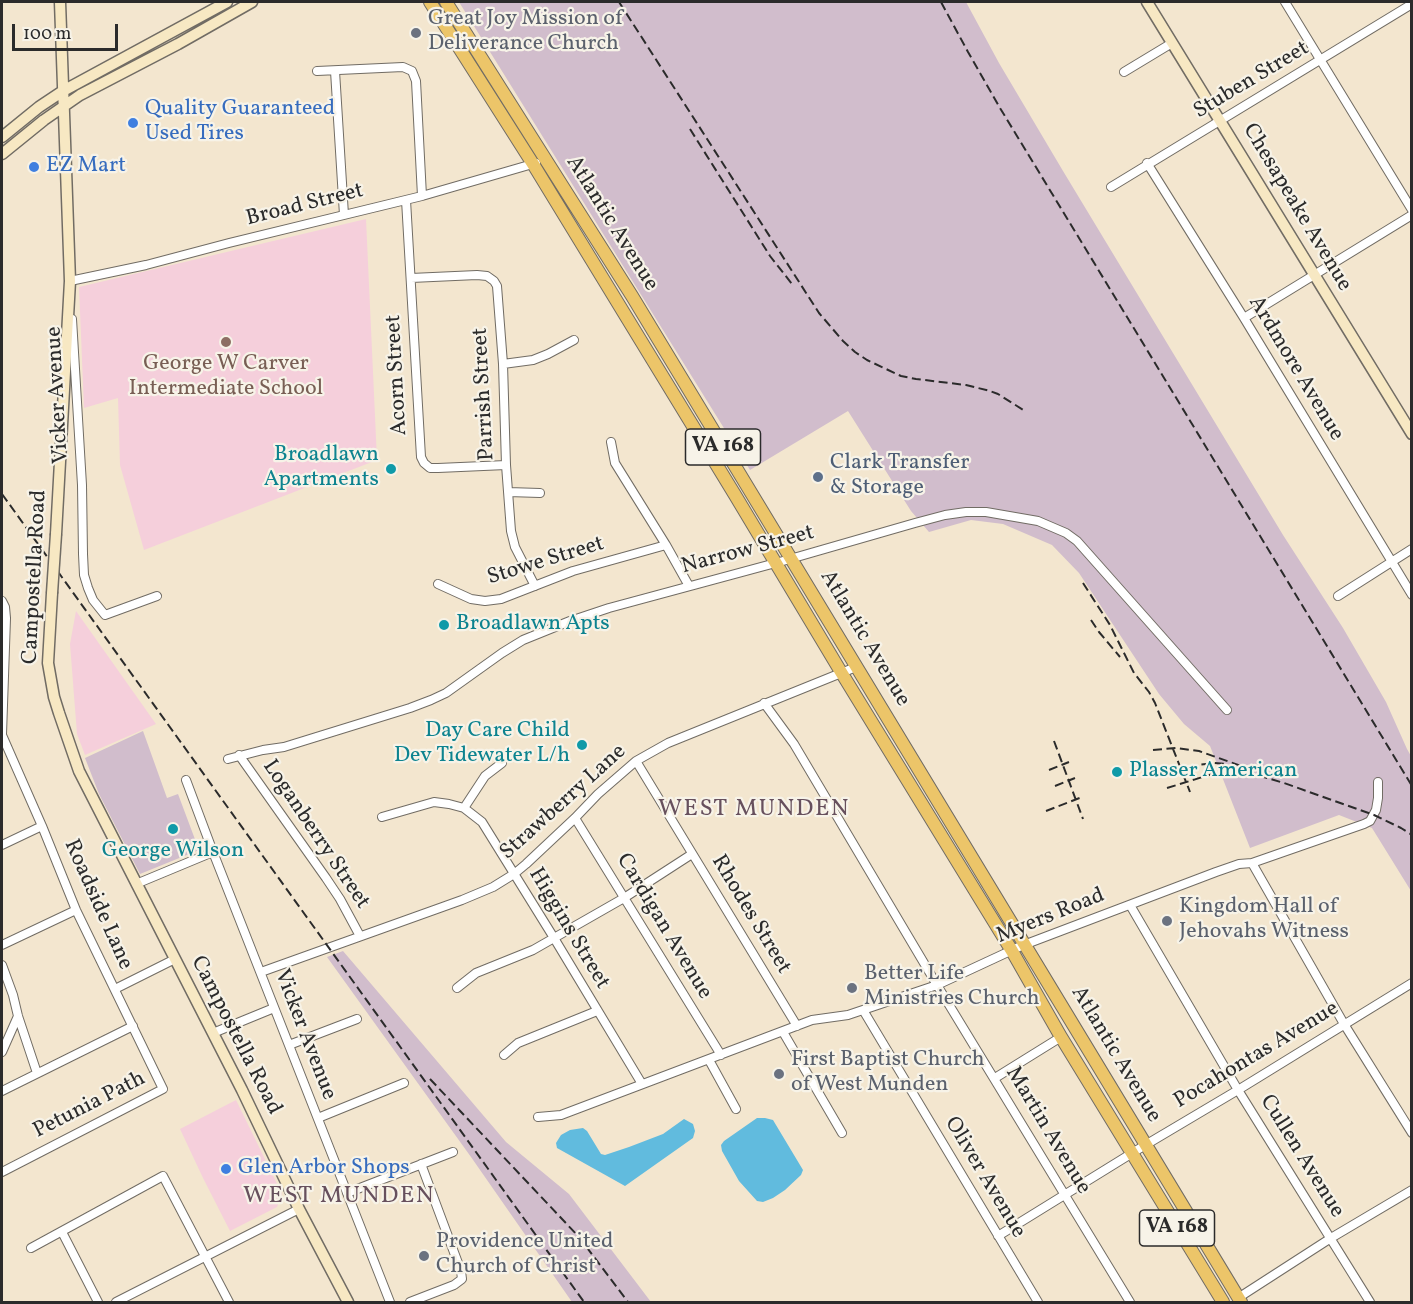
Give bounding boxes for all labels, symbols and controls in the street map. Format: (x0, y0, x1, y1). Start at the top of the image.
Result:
place label: Great Joy Mission of Deliverance Church (428, 7, 623, 58)
scale bar (15, 12, 122, 50)
text: 100 m (23, 22, 72, 47)
marker: Great Joy Mission of Deliverance Church (409, 26, 423, 40)
street label: Stuben Street (1190, 36, 1314, 126)
place label: Quality Guaranteed Used Tires (145, 97, 335, 148)
marker: Quality Guaranteed Used Tires (126, 116, 140, 130)
street label: Chesapeake Avenue (1236, 119, 1356, 297)
street label: Atlantic Avenue (559, 152, 663, 296)
place label: EZ Mart (46, 154, 126, 180)
marker: EZ Mart (27, 160, 41, 174)
street label: Broad Street (244, 179, 366, 233)
street label: Ardmore Avenue (1241, 292, 1349, 446)
street label: Acorn Street (382, 314, 414, 436)
street label: Vicker Avenue (42, 326, 76, 464)
street label: Parrish Street (468, 327, 502, 461)
marker: George W Carver Intermediate School (219, 335, 233, 349)
place label: George W Carver Intermediate School (129, 352, 323, 404)
road number: VA 168 (686, 429, 760, 465)
place label: Broadlawn Apartments (264, 443, 379, 494)
place label: Clark Transfer & Storage (830, 451, 969, 502)
marker: Broadlawn Apartments (384, 462, 398, 476)
marker: Clark Transfer & Storage (811, 470, 825, 484)
street label: Campostella Road (18, 489, 54, 665)
street label: Narrow Street (679, 521, 817, 581)
street label: Stowe Street (485, 532, 607, 592)
street label: Atlantic Avenue (813, 566, 915, 712)
place label: Broadlawn Apts (456, 612, 610, 638)
marker: Broadlawn Apts (437, 618, 451, 632)
place label: Day Care Child Dev Tidewater L/h (394, 719, 570, 770)
marker: Day Care Child Dev Tidewater L/h (575, 738, 589, 752)
street label: Strawberry Lane (496, 740, 632, 866)
street label: Loganberry Street (255, 755, 375, 915)
place label: Plasser American (1129, 759, 1297, 785)
marker: Plasser American (1110, 765, 1124, 779)
district label: WEST MUNDEN (658, 797, 850, 825)
marker: George Wilson (166, 822, 180, 836)
street label: Roadside Lane (57, 836, 137, 974)
place label: George Wilson (102, 839, 244, 865)
street label: Cardigan Avenue (609, 849, 717, 1005)
street label: Rhodes Street (704, 851, 796, 979)
street label: Higgins Street (521, 864, 615, 994)
street label: Myers Road (993, 883, 1109, 951)
place label: Kingdom Hall of Jehovahs Witness (1179, 895, 1349, 946)
marker: Kingdom Hall of Jehovahs Witness (1160, 914, 1174, 928)
street label: Campostella Road (184, 952, 286, 1120)
place label: Better Life Ministries Church (864, 962, 1040, 1014)
street label: Vicker Avenue (267, 966, 341, 1104)
marker: Better Life Ministries Church (845, 981, 859, 995)
street label: Atlantic Avenue (1064, 982, 1166, 1128)
street label: Pocahontas Avenue (1170, 996, 1344, 1116)
place label: First Baptist Church of West Munden (791, 1048, 985, 1100)
street label: Martin Avenue (998, 1062, 1096, 1200)
street label: Petunia Path (30, 1066, 150, 1146)
marker: First Baptist Church of West Munden (772, 1067, 786, 1081)
street label: Cullen Avenue (1253, 1091, 1349, 1223)
street label: Oliver Avenue (937, 1113, 1031, 1243)
place label: Glen Arbor Shops (238, 1156, 410, 1182)
marker: Glen Arbor Shops (219, 1162, 233, 1176)
district label: WEST MUNDEN (243, 1184, 435, 1212)
road number: VA 168 (1140, 1210, 1214, 1246)
place label: Providence United Church of Christ (436, 1230, 613, 1282)
marker: Providence United Church of Christ (417, 1249, 431, 1263)

